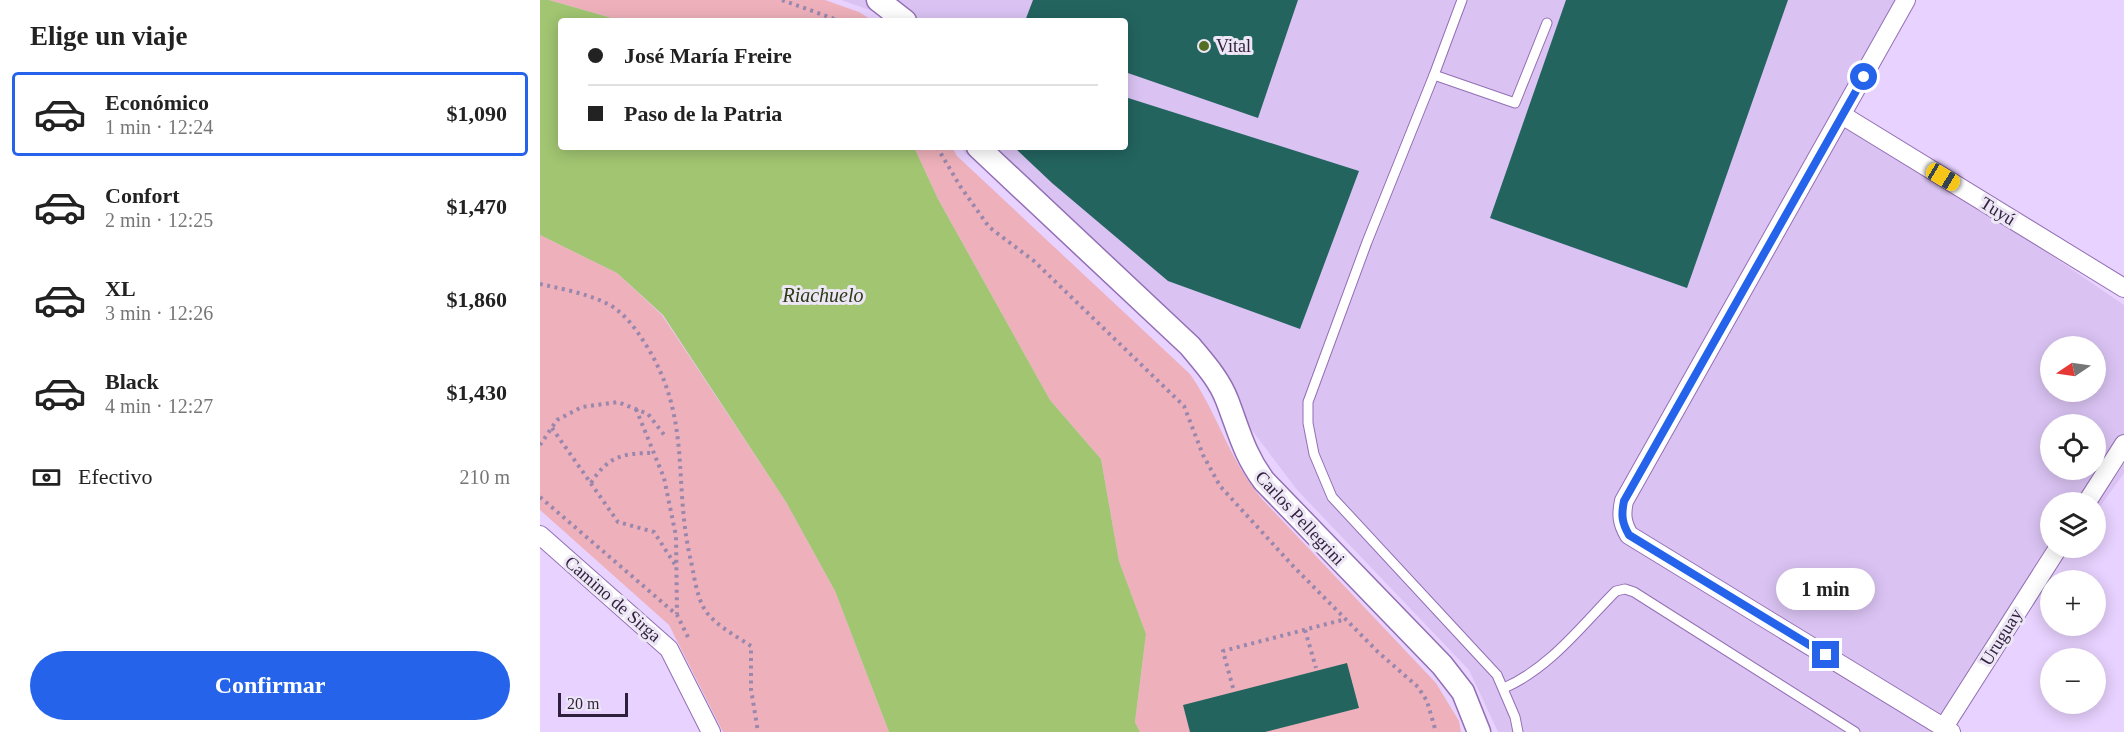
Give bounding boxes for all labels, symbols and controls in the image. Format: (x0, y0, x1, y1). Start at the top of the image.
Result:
text: Elige un viaje (30, 21, 188, 51)
place label: Vital (1216, 36, 1251, 56)
marker: Vital (1197, 39, 1211, 53)
text: José María Freire (624, 43, 792, 68)
route start (1850, 63, 1877, 90)
icon: car (33, 87, 87, 141)
text: Económico (105, 90, 209, 115)
text: $1,090 (447, 101, 507, 126)
text: Paso de la Patria (624, 101, 782, 126)
text: 1 min · 12:24 (105, 116, 213, 138)
car (1923, 160, 1963, 194)
icon: car (33, 180, 87, 234)
text: Confort (105, 183, 180, 208)
street label: Tuyú (1977, 193, 2019, 229)
text: $1,470 (447, 194, 507, 219)
text: 2 min · 12:25 (105, 209, 213, 231)
icon: car (33, 273, 87, 327)
text: XL (105, 276, 136, 301)
water label: Riachuelo (781, 284, 864, 306)
text: $1,860 (447, 287, 507, 312)
text: 3 min · 12:26 (105, 302, 213, 324)
north arrow (2040, 336, 2106, 402)
map controls (2040, 336, 2106, 714)
icon: car (33, 366, 87, 420)
text: Black (105, 369, 159, 394)
text: $1,430 (447, 380, 507, 405)
text: 4 min · 12:27 (105, 395, 213, 417)
button: locate (2040, 414, 2106, 480)
icon: cash (30, 461, 63, 494)
text: Efectivo (78, 464, 153, 489)
text: 210 m (459, 466, 510, 488)
street label: Carlos Pellegrini (1251, 467, 1349, 569)
button: layers (2040, 492, 2106, 558)
street label: Camino de Sirga (561, 552, 665, 646)
callout: 1 min (1776, 568, 1876, 610)
button: + (2040, 570, 2106, 636)
text: 1 min (1801, 578, 1850, 600)
street label: Uruguay (1976, 605, 2026, 669)
route end (1812, 641, 1839, 668)
button: − (2040, 648, 2106, 714)
button: Confirmar (30, 651, 510, 720)
scale bar (558, 690, 628, 718)
text: 20 m (567, 695, 599, 712)

